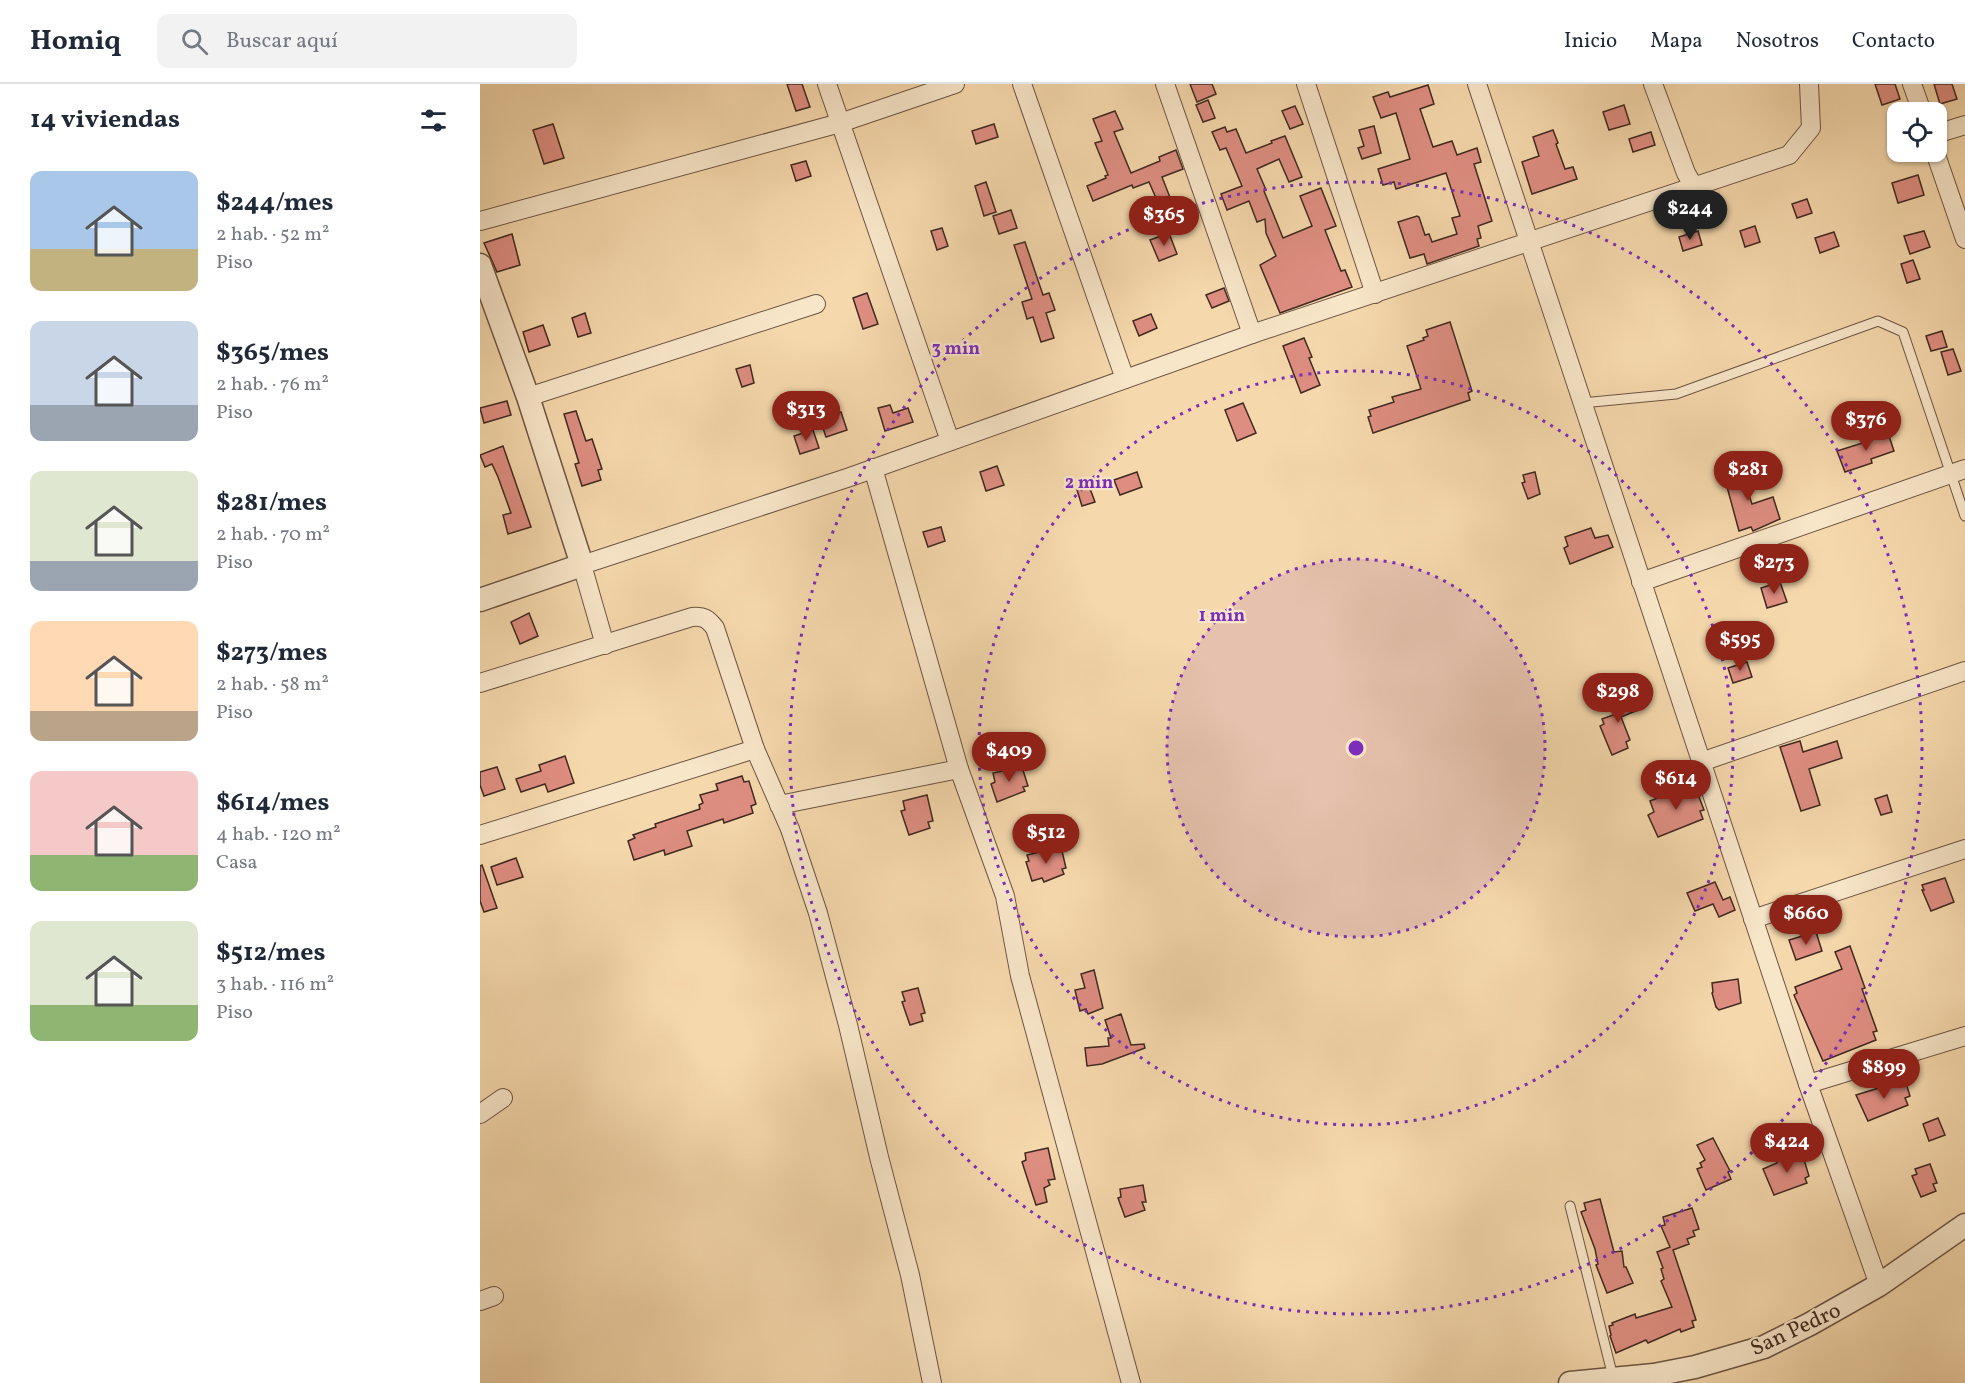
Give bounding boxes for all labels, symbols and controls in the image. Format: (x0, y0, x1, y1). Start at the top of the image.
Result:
search box (157, 14, 577, 68)
text: Homiq (30, 22, 121, 61)
icon: search (178, 25, 211, 58)
text: Buscar aquí (226, 26, 338, 57)
text: Inicio (1564, 27, 1617, 56)
text: Mapa (1650, 27, 1703, 56)
text: Nosotros (1736, 27, 1819, 56)
text: Contacto (1852, 27, 1935, 56)
text: 14 viviendas (30, 102, 180, 138)
map controls (1887, 102, 1947, 162)
button: locate (1887, 102, 1947, 162)
icon: filters (417, 104, 450, 137)
text: $244/mes (216, 185, 334, 221)
pin: $244 (1654, 190, 1726, 241)
icon: home (78, 195, 150, 267)
text: $244 (1667, 195, 1713, 223)
pin: $365 (1128, 196, 1200, 247)
text: $365 (1143, 201, 1185, 229)
text: 2 hab. · 52 m² (216, 221, 329, 249)
text: Piso (216, 249, 253, 277)
text: $365/mes (216, 335, 329, 371)
text: 3 min (932, 337, 980, 362)
icon: home (78, 345, 150, 417)
text: 2 hab. · 76 m² (216, 371, 329, 399)
pin: $313 (770, 391, 842, 442)
text: $313 (786, 396, 826, 424)
text: Piso (216, 399, 253, 427)
pin: $376 (1830, 401, 1902, 452)
text: $376 (1845, 406, 1887, 434)
pin: $281 (1712, 451, 1784, 502)
text: $281 (1728, 456, 1768, 484)
text: 2 min (1065, 471, 1113, 496)
text: $281/mes (216, 485, 327, 521)
icon: home (78, 495, 150, 567)
text: 2 hab. · 70 m² (216, 521, 330, 549)
pin: $273 (1738, 544, 1810, 595)
text: Piso (216, 549, 253, 577)
text: $273 (1754, 549, 1794, 577)
text: 1 min (1199, 604, 1245, 629)
pin: $595 (1704, 621, 1776, 672)
text: $595 (1719, 626, 1761, 654)
text: $273/mes (216, 635, 327, 671)
icon: home (78, 645, 150, 717)
text: 2 hab. · 58 m² (216, 671, 329, 699)
pin: $298 (1582, 673, 1654, 724)
text: $298 (1596, 678, 1640, 706)
text: Piso (216, 699, 253, 727)
pin: $409 (973, 732, 1045, 783)
text: $409 (986, 737, 1032, 765)
centre of rings (1346, 738, 1366, 758)
pin: $614 (1640, 760, 1712, 811)
text: $614 (1655, 765, 1697, 793)
text: $614/mes (216, 785, 329, 821)
icon: home (78, 795, 150, 867)
pin: $512 (1010, 814, 1082, 865)
text: $512 (1026, 819, 1066, 847)
text: 4 hab. · 120 m² (216, 821, 341, 849)
text: Casa (216, 849, 258, 877)
pin: $660 (1770, 895, 1842, 946)
text: $660 (1783, 900, 1829, 928)
text: $512/mes (216, 935, 325, 971)
icon: home (78, 945, 150, 1017)
text: 3 hab. · 116 m² (216, 971, 334, 999)
text: Piso (216, 999, 253, 1027)
pin: $899 (1848, 1049, 1920, 1100)
text: $899 (1862, 1054, 1906, 1082)
pin: $424 (1751, 1123, 1823, 1174)
text: $424 (1764, 1128, 1810, 1156)
street label: San Pedro (1746, 1296, 1846, 1365)

